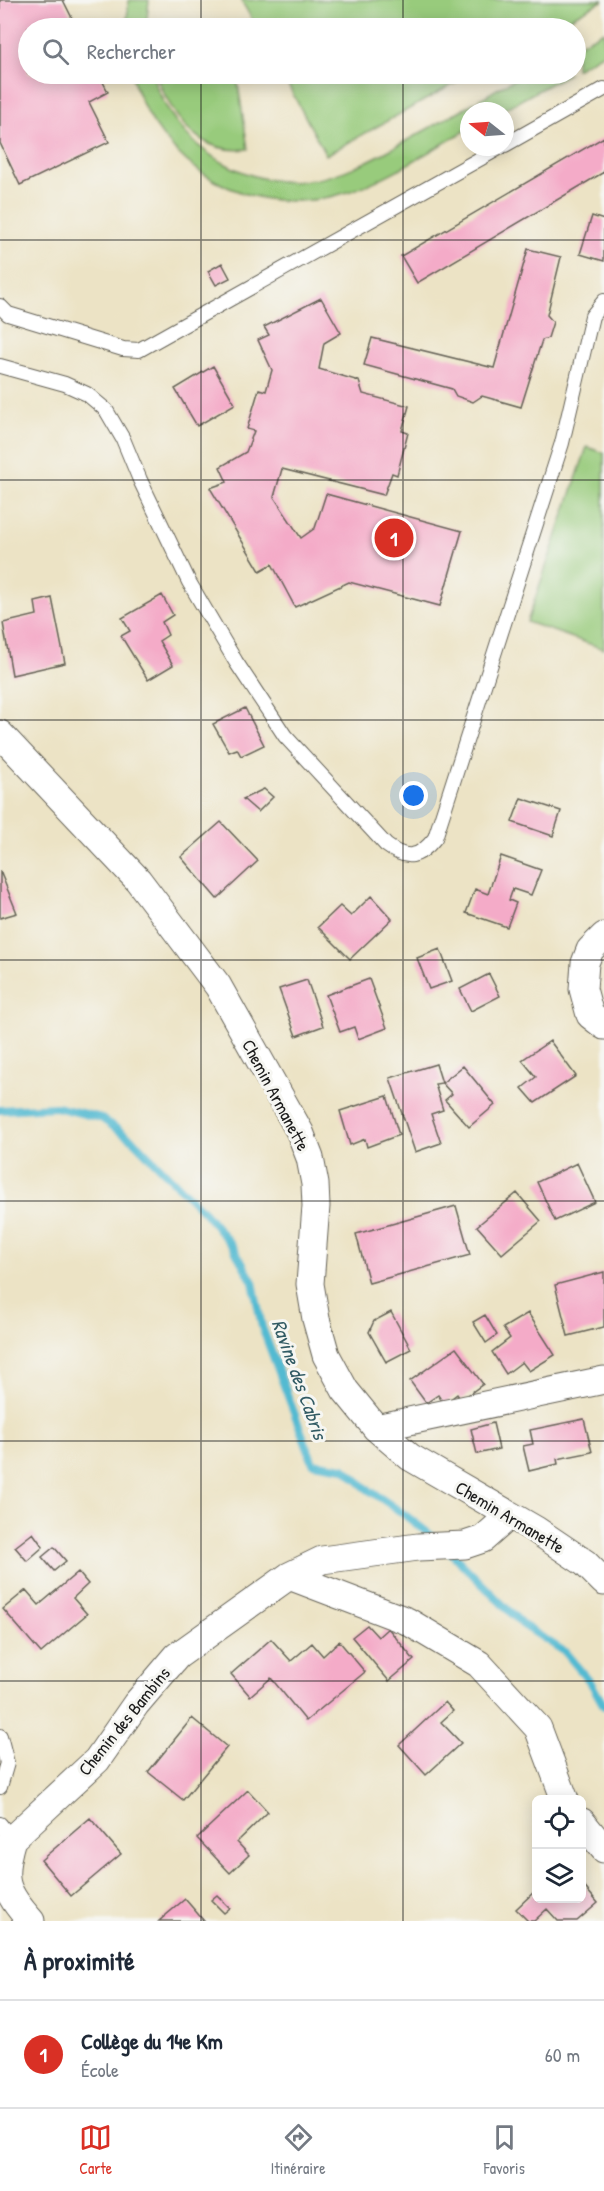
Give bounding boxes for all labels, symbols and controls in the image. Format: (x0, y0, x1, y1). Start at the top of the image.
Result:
search box (18, 18, 586, 84)
icon: search (39, 35, 72, 68)
text: Rechercher (87, 36, 176, 66)
north arrow (460, 102, 514, 156)
pin: 1 (374, 516, 414, 560)
your location (399, 781, 428, 810)
street label: Chemin Armanette (236, 1035, 316, 1155)
water label: Ravine des Cabris (266, 1315, 335, 1445)
street label: Chemin Armanette (451, 1475, 569, 1559)
street label: Chemin des Bambins (72, 1661, 176, 1781)
map controls (532, 1795, 586, 1903)
button: locate (532, 1795, 586, 1849)
button: layers (532, 1849, 586, 1903)
text: À proximité (24, 1943, 135, 1978)
text: Collège du 14e Km (81, 2026, 223, 2056)
text: 1 (40, 2041, 47, 2068)
text: 60 m (545, 2041, 580, 2068)
text: École (81, 2056, 119, 2083)
tab: Carte (79, 2121, 112, 2179)
tab: Itinéraire (271, 2121, 326, 2179)
tab: Favoris (484, 2121, 525, 2179)

